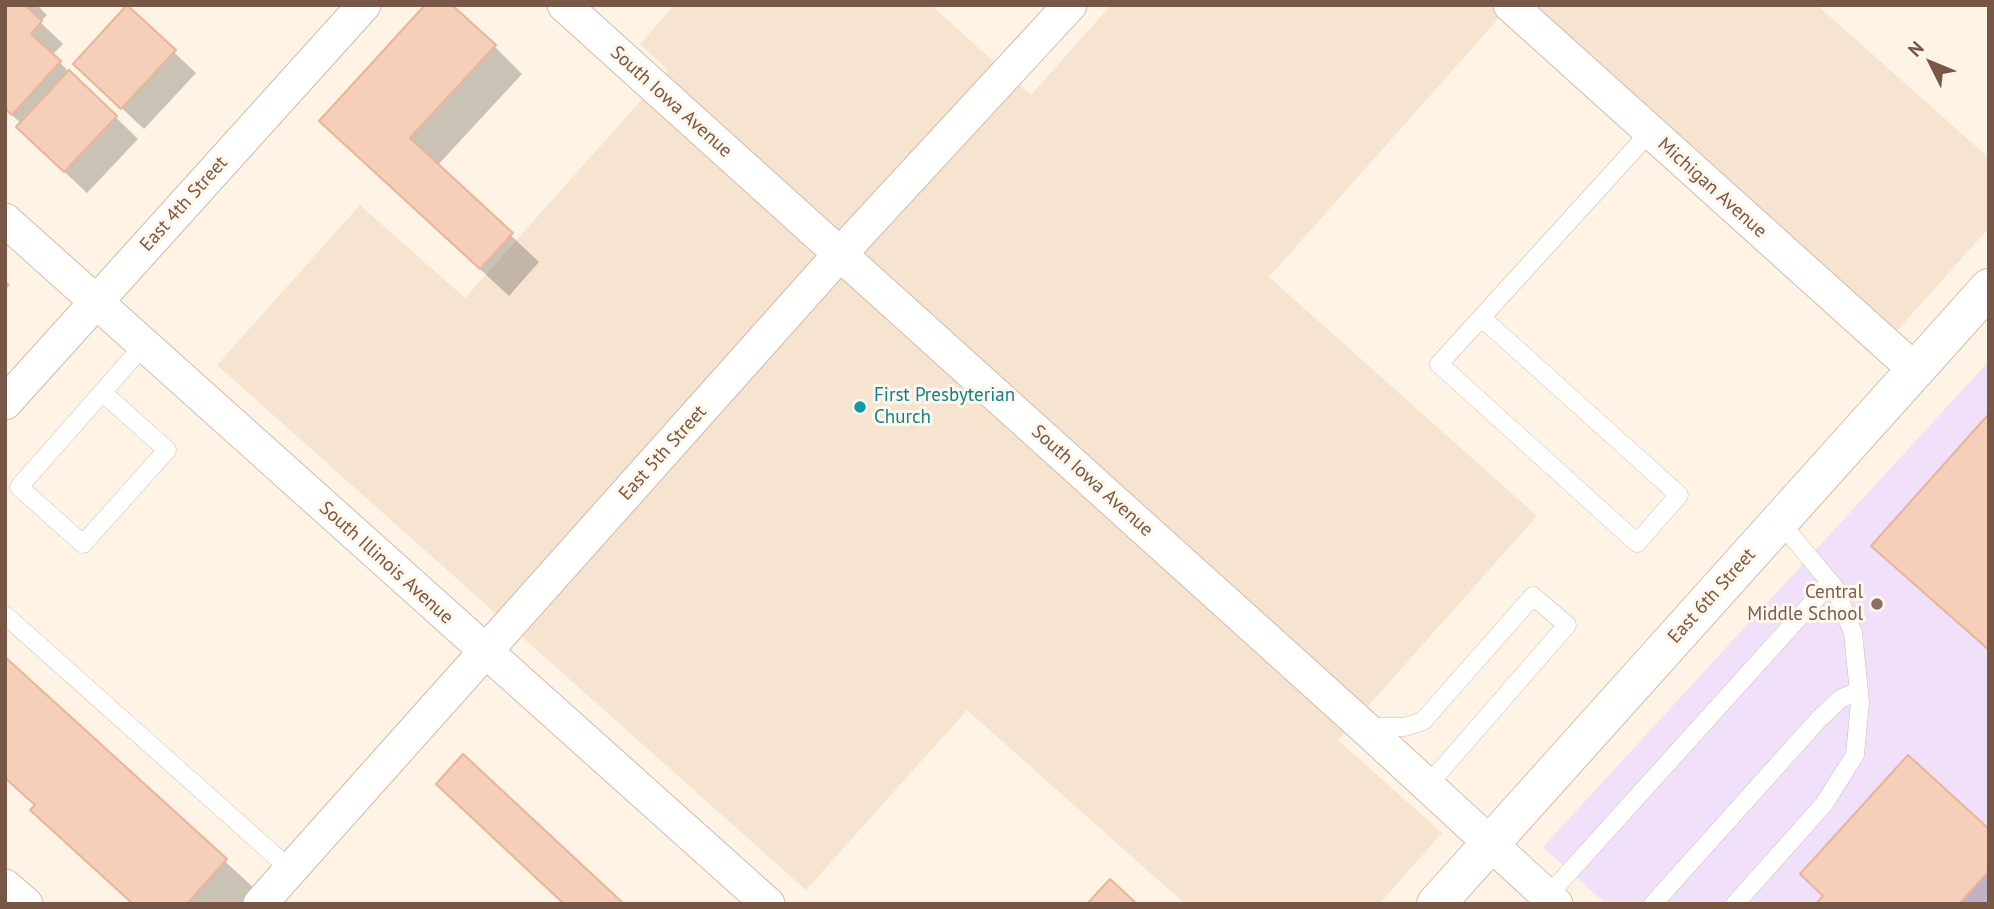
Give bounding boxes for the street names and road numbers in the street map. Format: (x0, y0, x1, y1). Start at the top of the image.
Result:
street label: South Iowa Avenue (606, 41, 736, 163)
street label: Michigan Avenue (1653, 133, 1771, 243)
street label: East 4th Street (135, 152, 233, 256)
street label: East 5th Street (614, 401, 712, 505)
street label: South Iowa Avenue (1027, 420, 1157, 542)
street label: South Illinois Avenue (314, 497, 458, 629)
street label: East 6th Street (1663, 544, 1761, 648)

